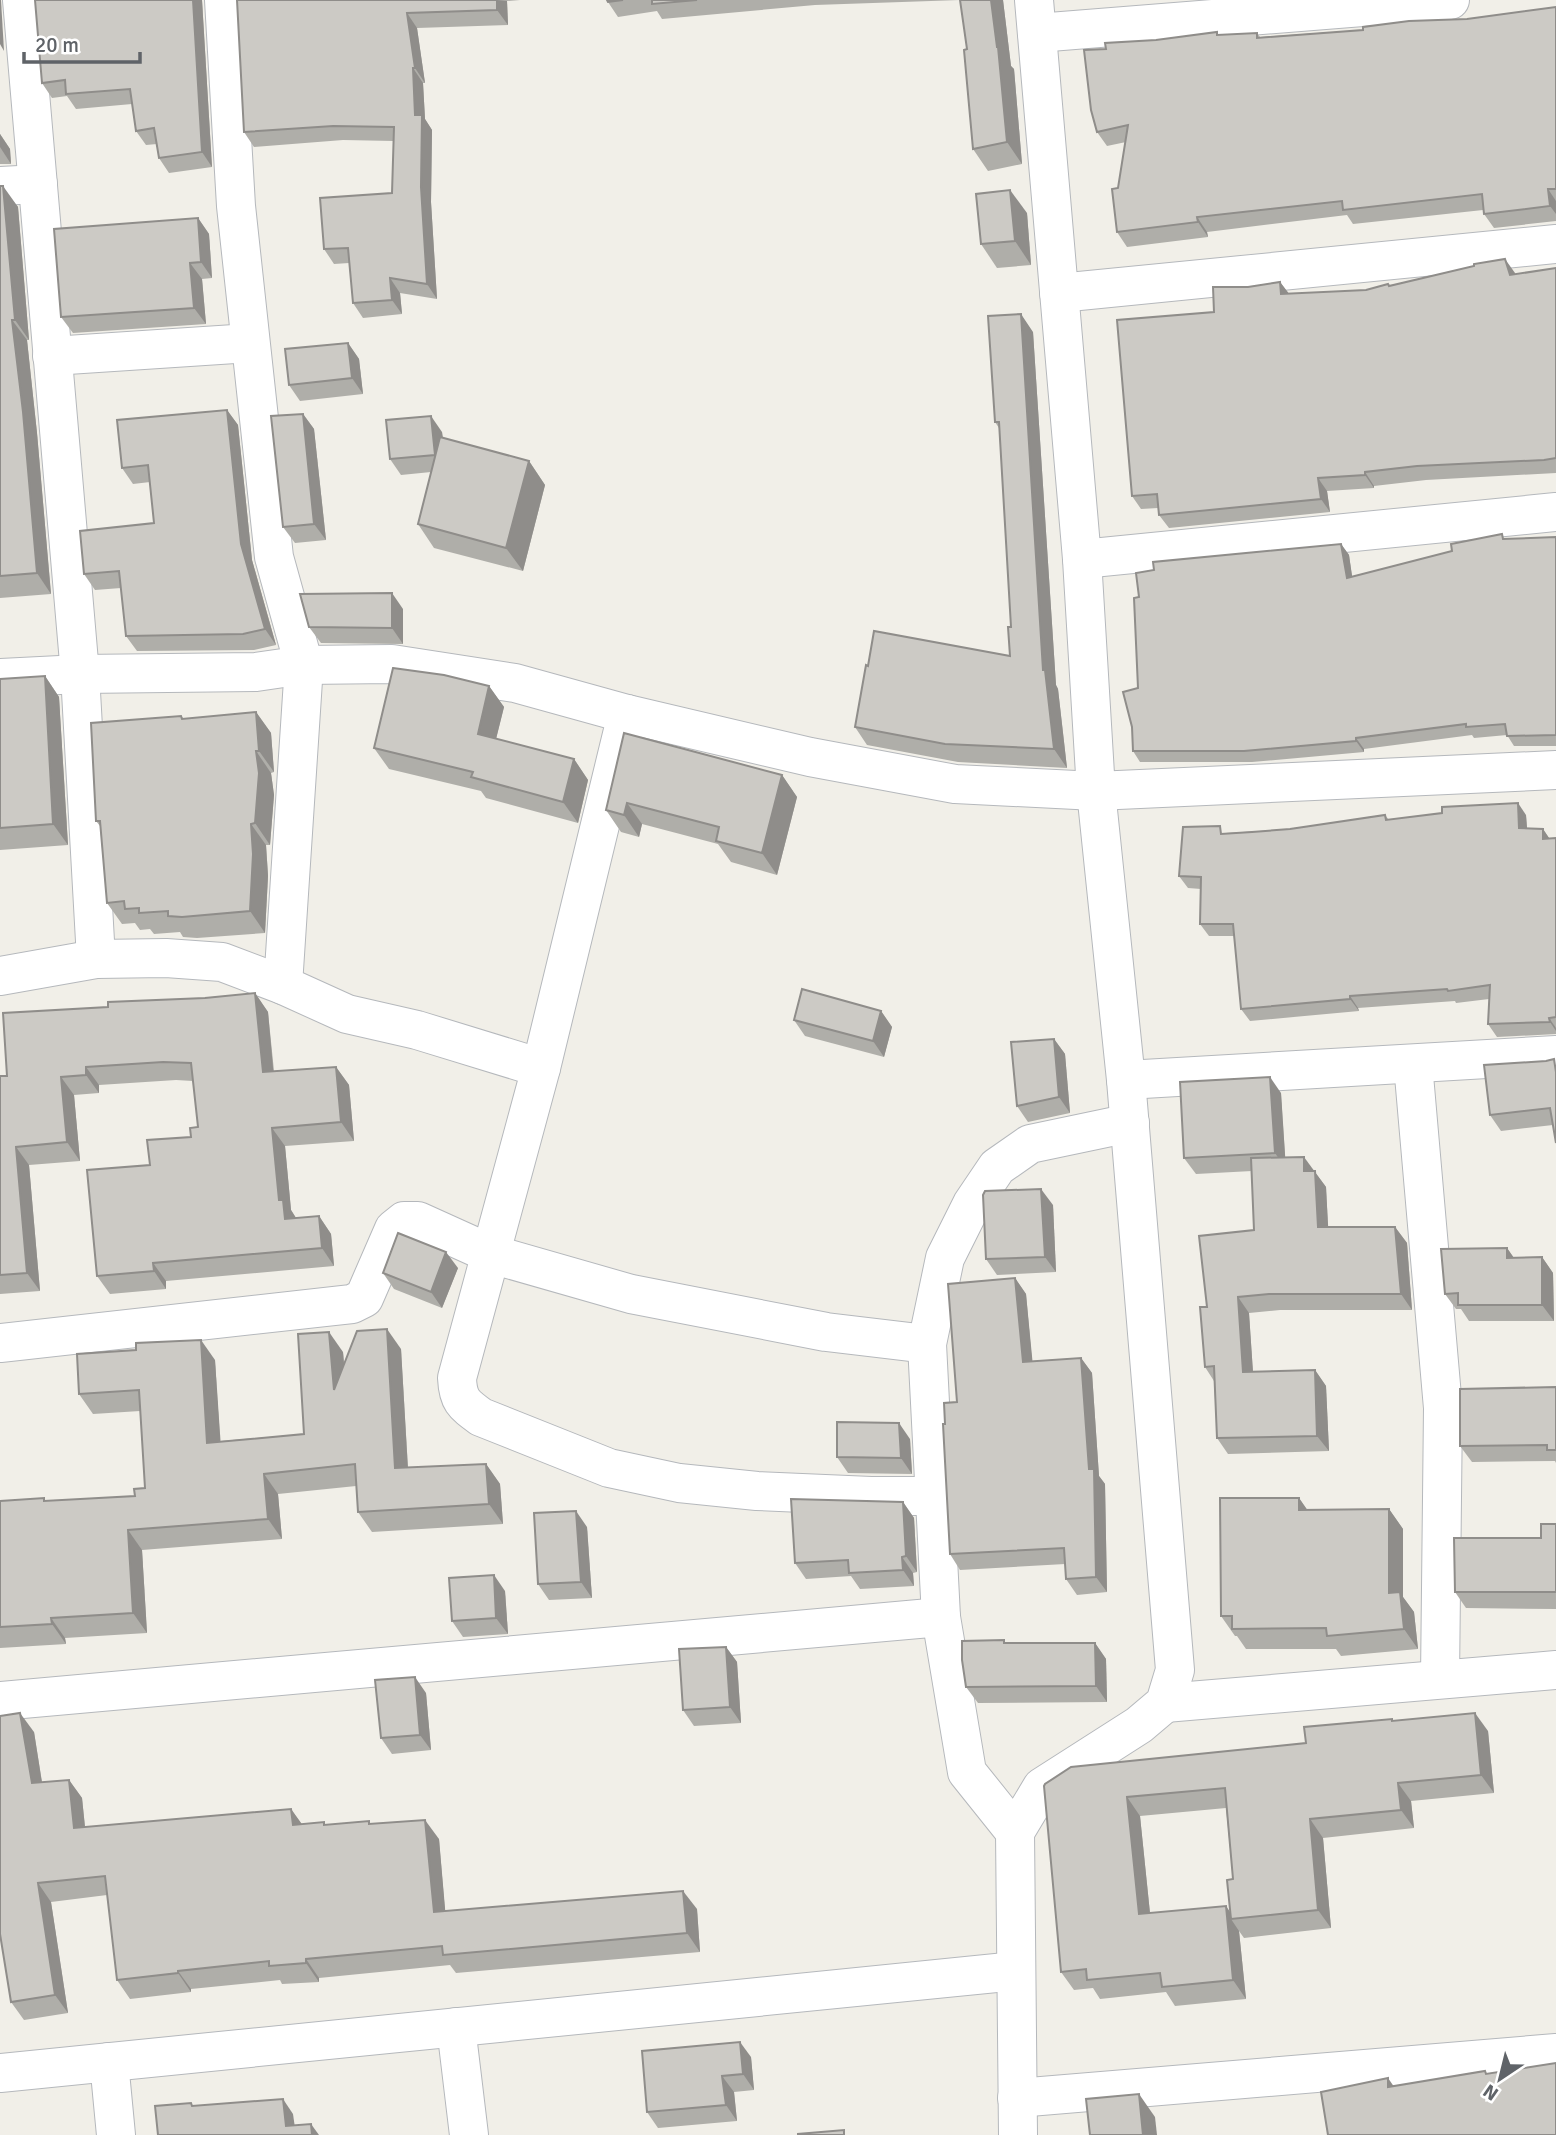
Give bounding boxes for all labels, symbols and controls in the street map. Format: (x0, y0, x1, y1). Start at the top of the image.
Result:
scale bar (24, 21, 140, 65)
text: 20 m (35, 32, 79, 58)
north arrow (1465, 2044, 1535, 2114)
text: N (1479, 2078, 1503, 2106)

